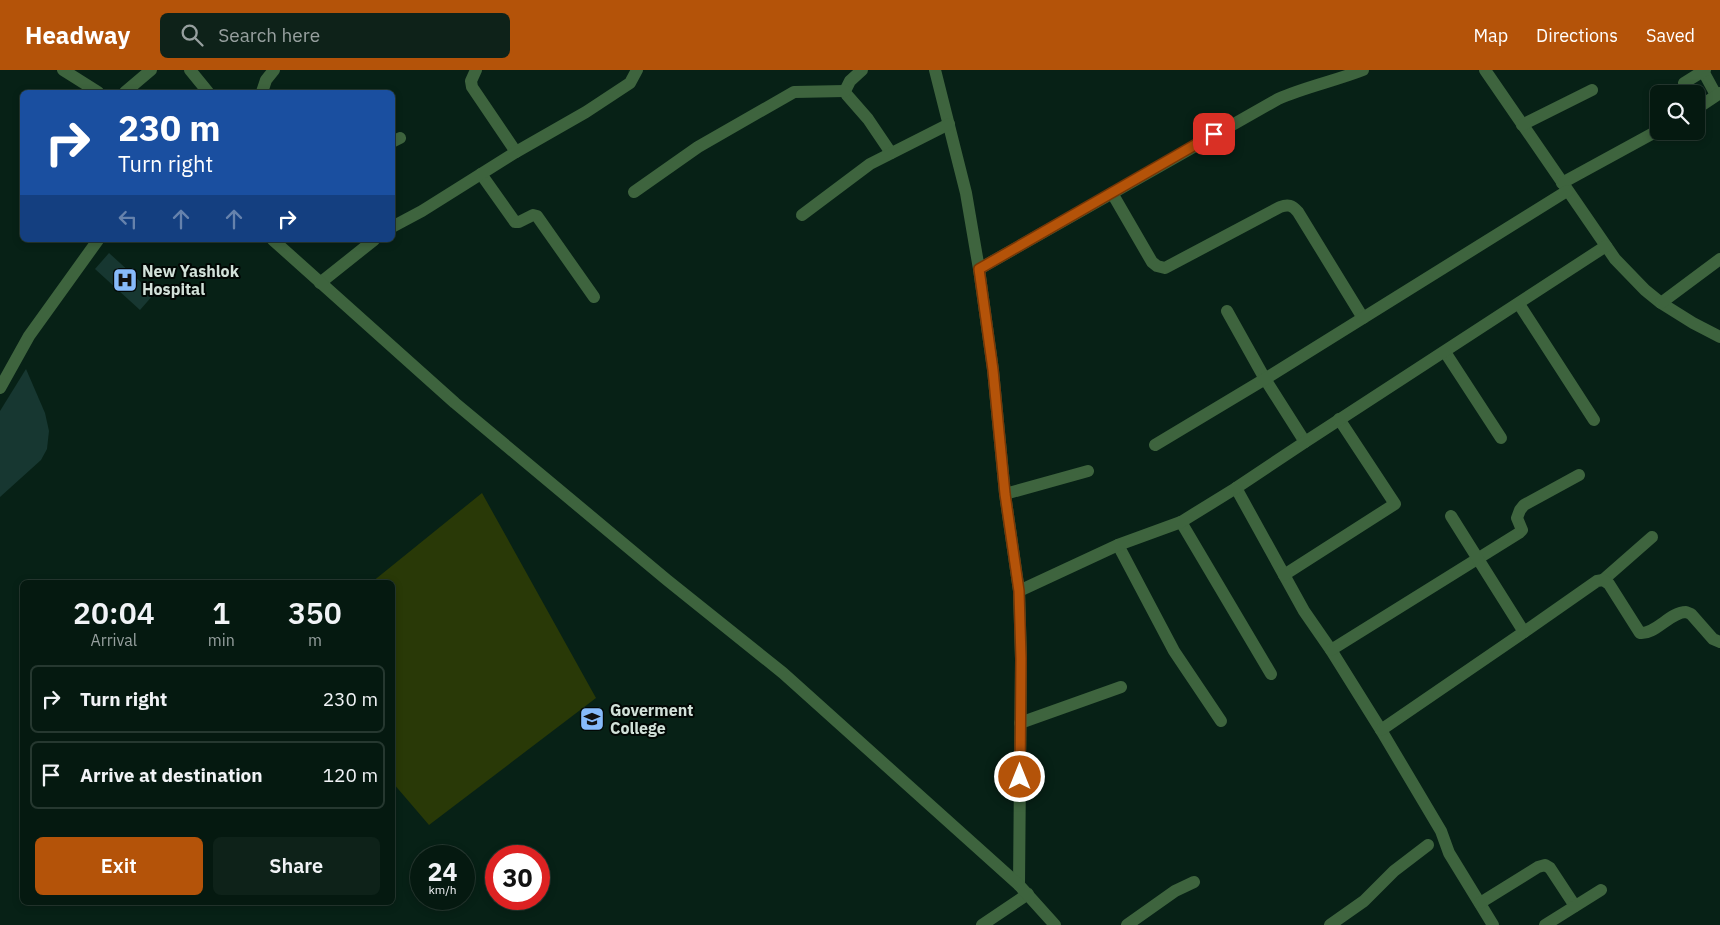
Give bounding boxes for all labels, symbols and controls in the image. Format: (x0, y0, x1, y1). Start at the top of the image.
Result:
search box (160, 13, 510, 58)
text: Headway (25, 19, 130, 51)
icon: search (178, 21, 206, 49)
text: Search here (218, 23, 320, 47)
text: Map (1473, 24, 1508, 47)
text: Directions (1536, 24, 1618, 47)
text: Saved (1646, 24, 1695, 47)
map controls (1650, 85, 1705, 140)
button: search (1650, 85, 1705, 140)
text: 230 m (118, 105, 221, 151)
icon: right (35, 110, 100, 175)
pin (1193, 113, 1235, 155)
icon: arrive (1200, 120, 1228, 148)
text: Turn right (118, 149, 213, 178)
icon: left (114, 205, 142, 233)
icon: ahead (167, 205, 195, 233)
icon: ahead (220, 205, 248, 233)
icon: right (273, 205, 301, 233)
place label: New Yashlok Hospital (142, 261, 240, 299)
hospital icon: New Yashlok Hospital (112, 267, 138, 293)
text: 20:04 (73, 593, 155, 632)
text: 1 (212, 593, 230, 632)
text: 350 (288, 593, 342, 632)
text: Arrival (91, 630, 137, 650)
text: min (208, 630, 235, 650)
text: m (308, 630, 322, 650)
icon: right (37, 685, 65, 713)
text: Turn right (80, 687, 167, 711)
text: 230 m (323, 687, 378, 711)
place label: Goverment College (610, 700, 693, 738)
school or university icon: Goverment College (579, 706, 605, 732)
position arrow (993, 750, 1045, 802)
icon: arrive (37, 761, 65, 789)
text: Arrive at destination (80, 763, 263, 787)
text: 120 m (323, 763, 378, 787)
button: Exit (35, 837, 203, 895)
button: Share (213, 837, 380, 895)
speed limit sign: 30 (485, 845, 550, 910)
text: 24 (427, 855, 458, 888)
text: km/h (428, 882, 457, 897)

